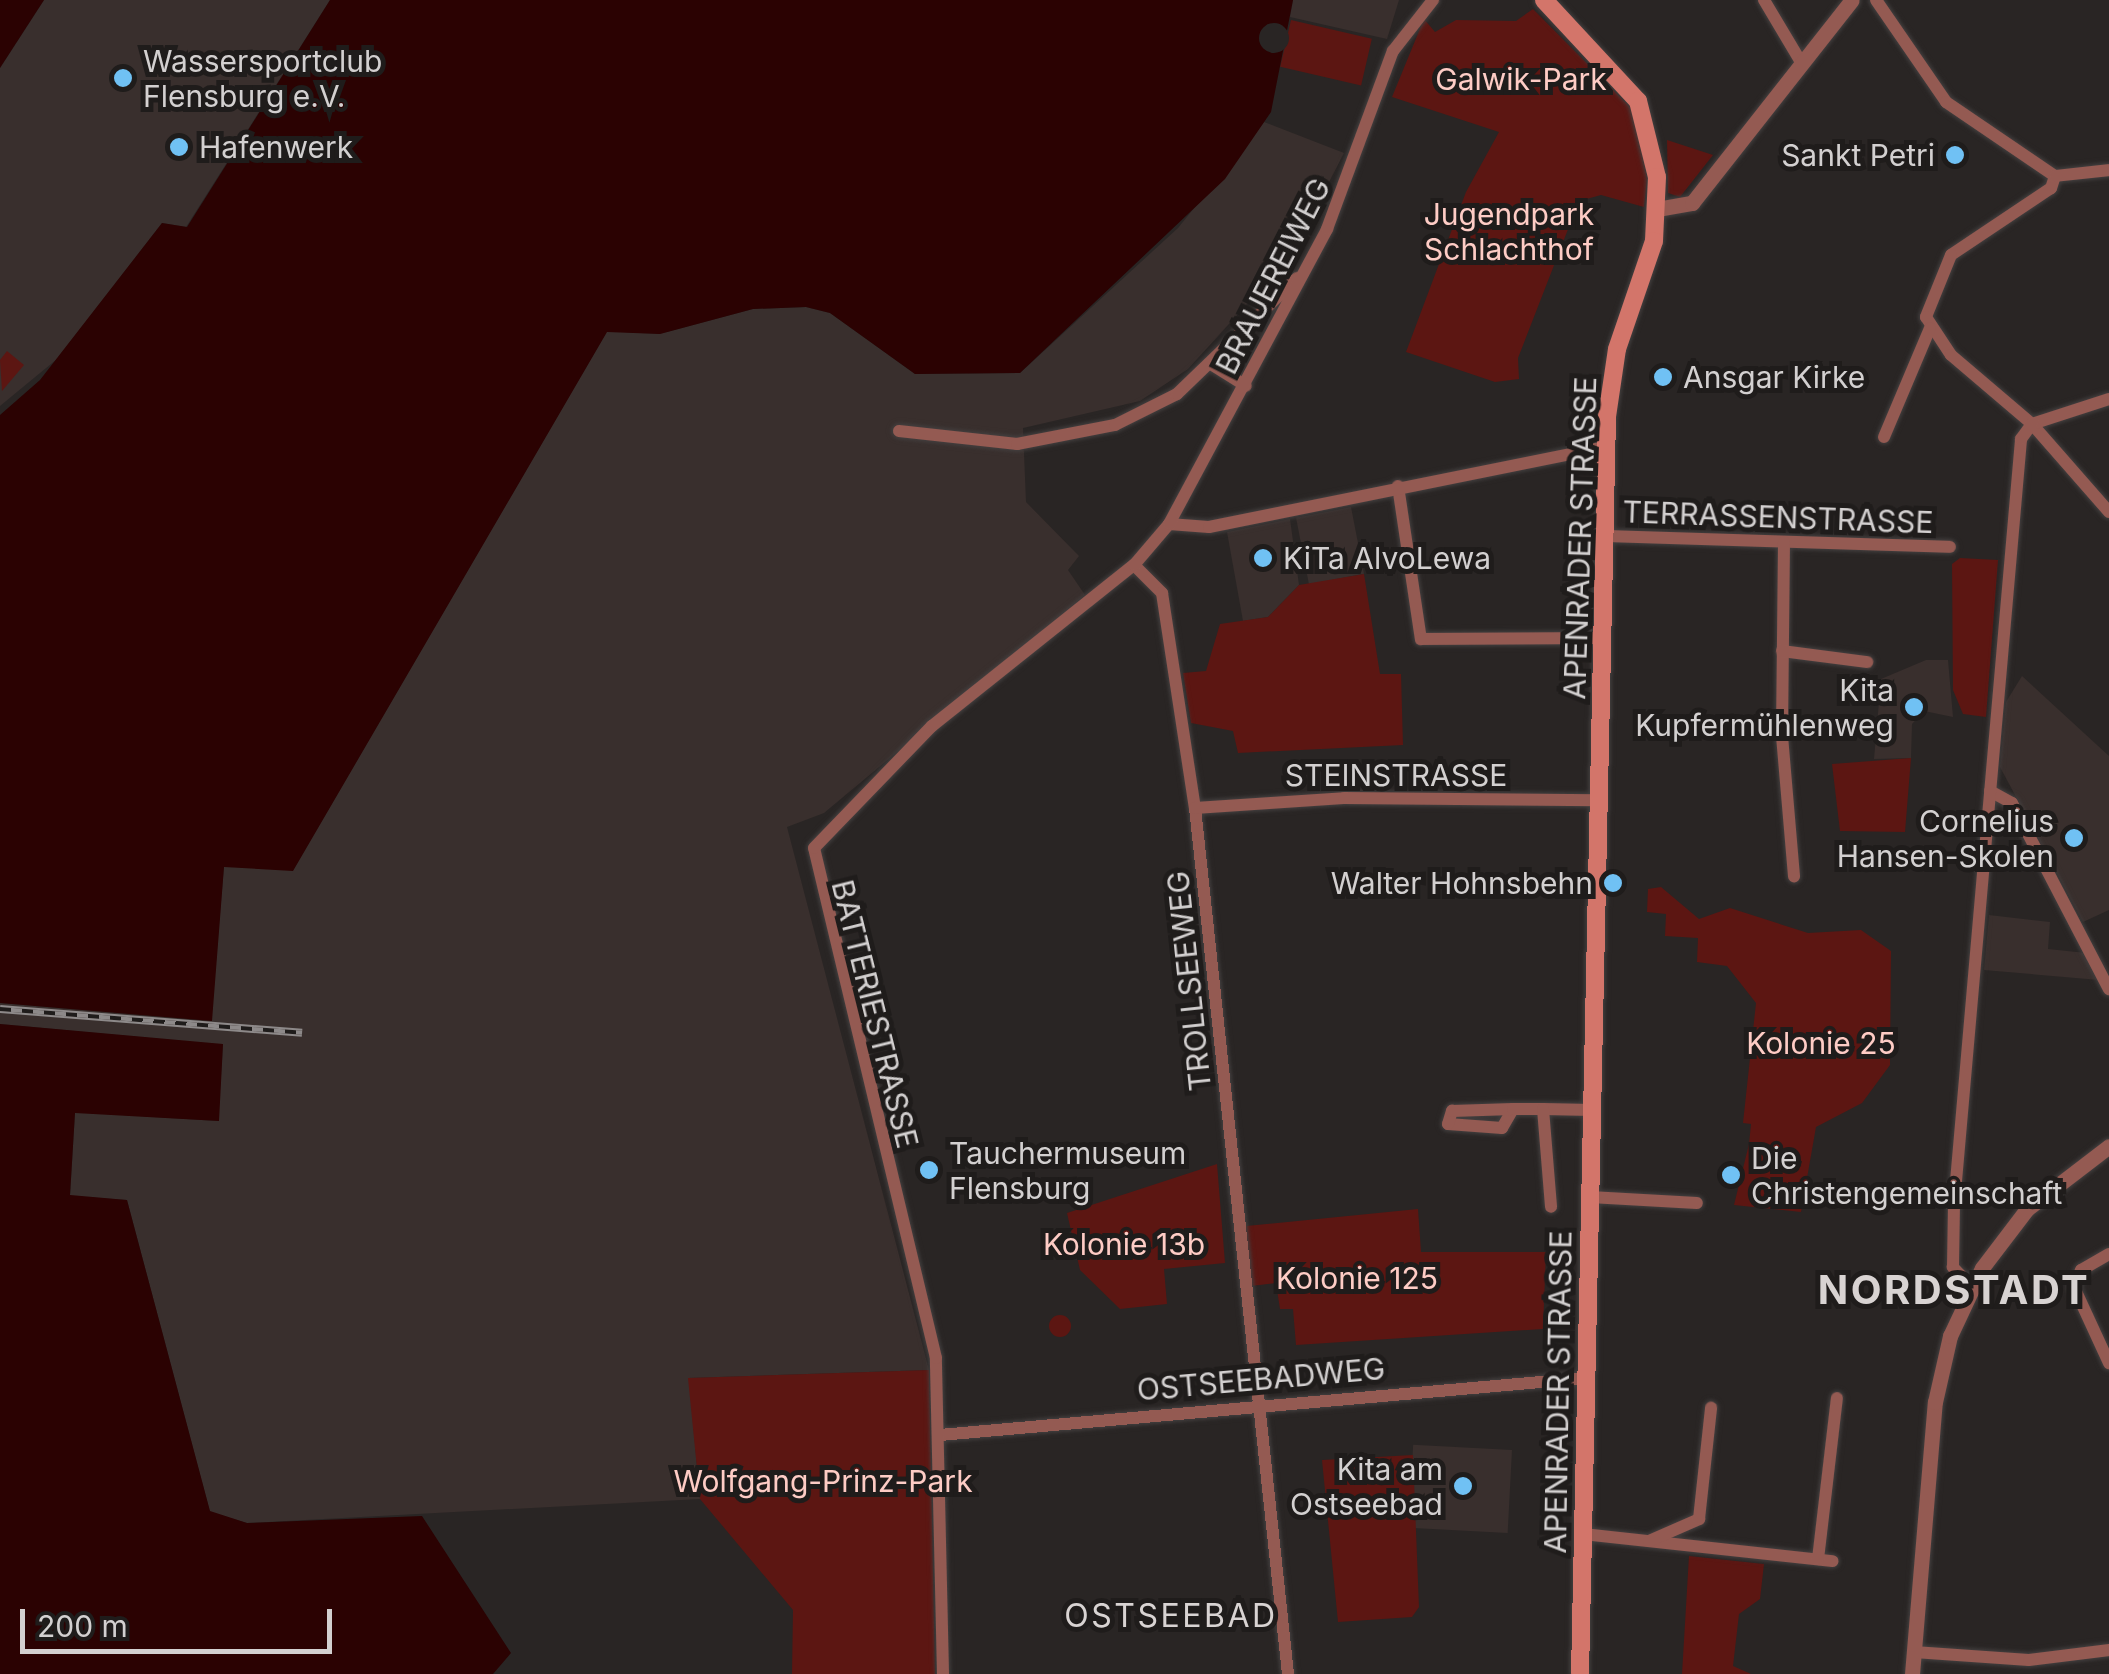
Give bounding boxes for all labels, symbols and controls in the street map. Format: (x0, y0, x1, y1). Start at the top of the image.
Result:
place label: Wassersportclub Flensburg e.V. (143, 43, 382, 114)
park label: Galwik-Park (1435, 61, 1607, 97)
marker: Wassersportclub Flensburg e.V. (112, 67, 134, 89)
place label: Hafenwerk (199, 129, 353, 165)
marker: Hafenwerk (168, 136, 190, 158)
place label: Sankt Petri (1781, 137, 1935, 173)
marker: Sankt Petri (1944, 144, 1966, 166)
street label: BRAUEREIWEG (1208, 172, 1338, 380)
park label: Jugendpark Schlachthof (1424, 196, 1594, 266)
place label: Ansgar Kirke (1683, 359, 1865, 395)
marker: Ansgar Kirke (1652, 366, 1674, 388)
street label: APENRADER STRASSE (1556, 376, 1604, 700)
street label: TERRASSENSTRASSE (1622, 494, 1934, 540)
place label: KiTa AlvoLewa (1283, 540, 1491, 576)
marker: KiTa AlvoLewa (1252, 547, 1274, 569)
place label: Kita Kupfermühlenweg (1635, 672, 1894, 742)
marker: Kita Kupfermühlenweg (1903, 696, 1925, 718)
street label: STEINSTRASSE (1285, 757, 1507, 793)
place label: Cornelius Hansen-Skolen (1837, 803, 2054, 874)
marker: Cornelius Hansen-Skolen (2063, 827, 2085, 849)
place label: Walter Hohnsbehn (1331, 865, 1593, 901)
street label: TROLLSEEWEG (1160, 869, 1218, 1093)
marker: Walter Hohnsbehn (1602, 872, 1624, 894)
street label: BATTERIESTRASSE (824, 876, 926, 1152)
park label: Kolonie 25 (1746, 1025, 1896, 1061)
place label: Tauchermuseum Flensburg (949, 1135, 1186, 1206)
place label: Die Christengemeinschaft (1751, 1140, 2062, 1210)
marker: Tauchermuseum Flensburg (918, 1159, 940, 1181)
marker: Die Christengemeinschaft (1720, 1164, 1742, 1186)
park label: Kolonie 13b (1043, 1226, 1205, 1262)
street label: APENRADER STRASSE (1537, 1230, 1579, 1554)
park label: Kolonie 125 (1276, 1260, 1438, 1296)
district label: NORDSTADT (1818, 1266, 2090, 1314)
street label: OSTSEEBADWEG (1135, 1350, 1387, 1408)
place label: Kita am Ostseebad (1290, 1451, 1443, 1522)
park label: Wolfgang-Prinz-Park (673, 1463, 973, 1499)
marker: Kita am Ostseebad (1452, 1475, 1474, 1497)
scale bar (25, 1589, 338, 1651)
district label: OSTSEEBAD (1064, 1597, 1278, 1635)
text: 200 m (37, 1608, 128, 1644)

